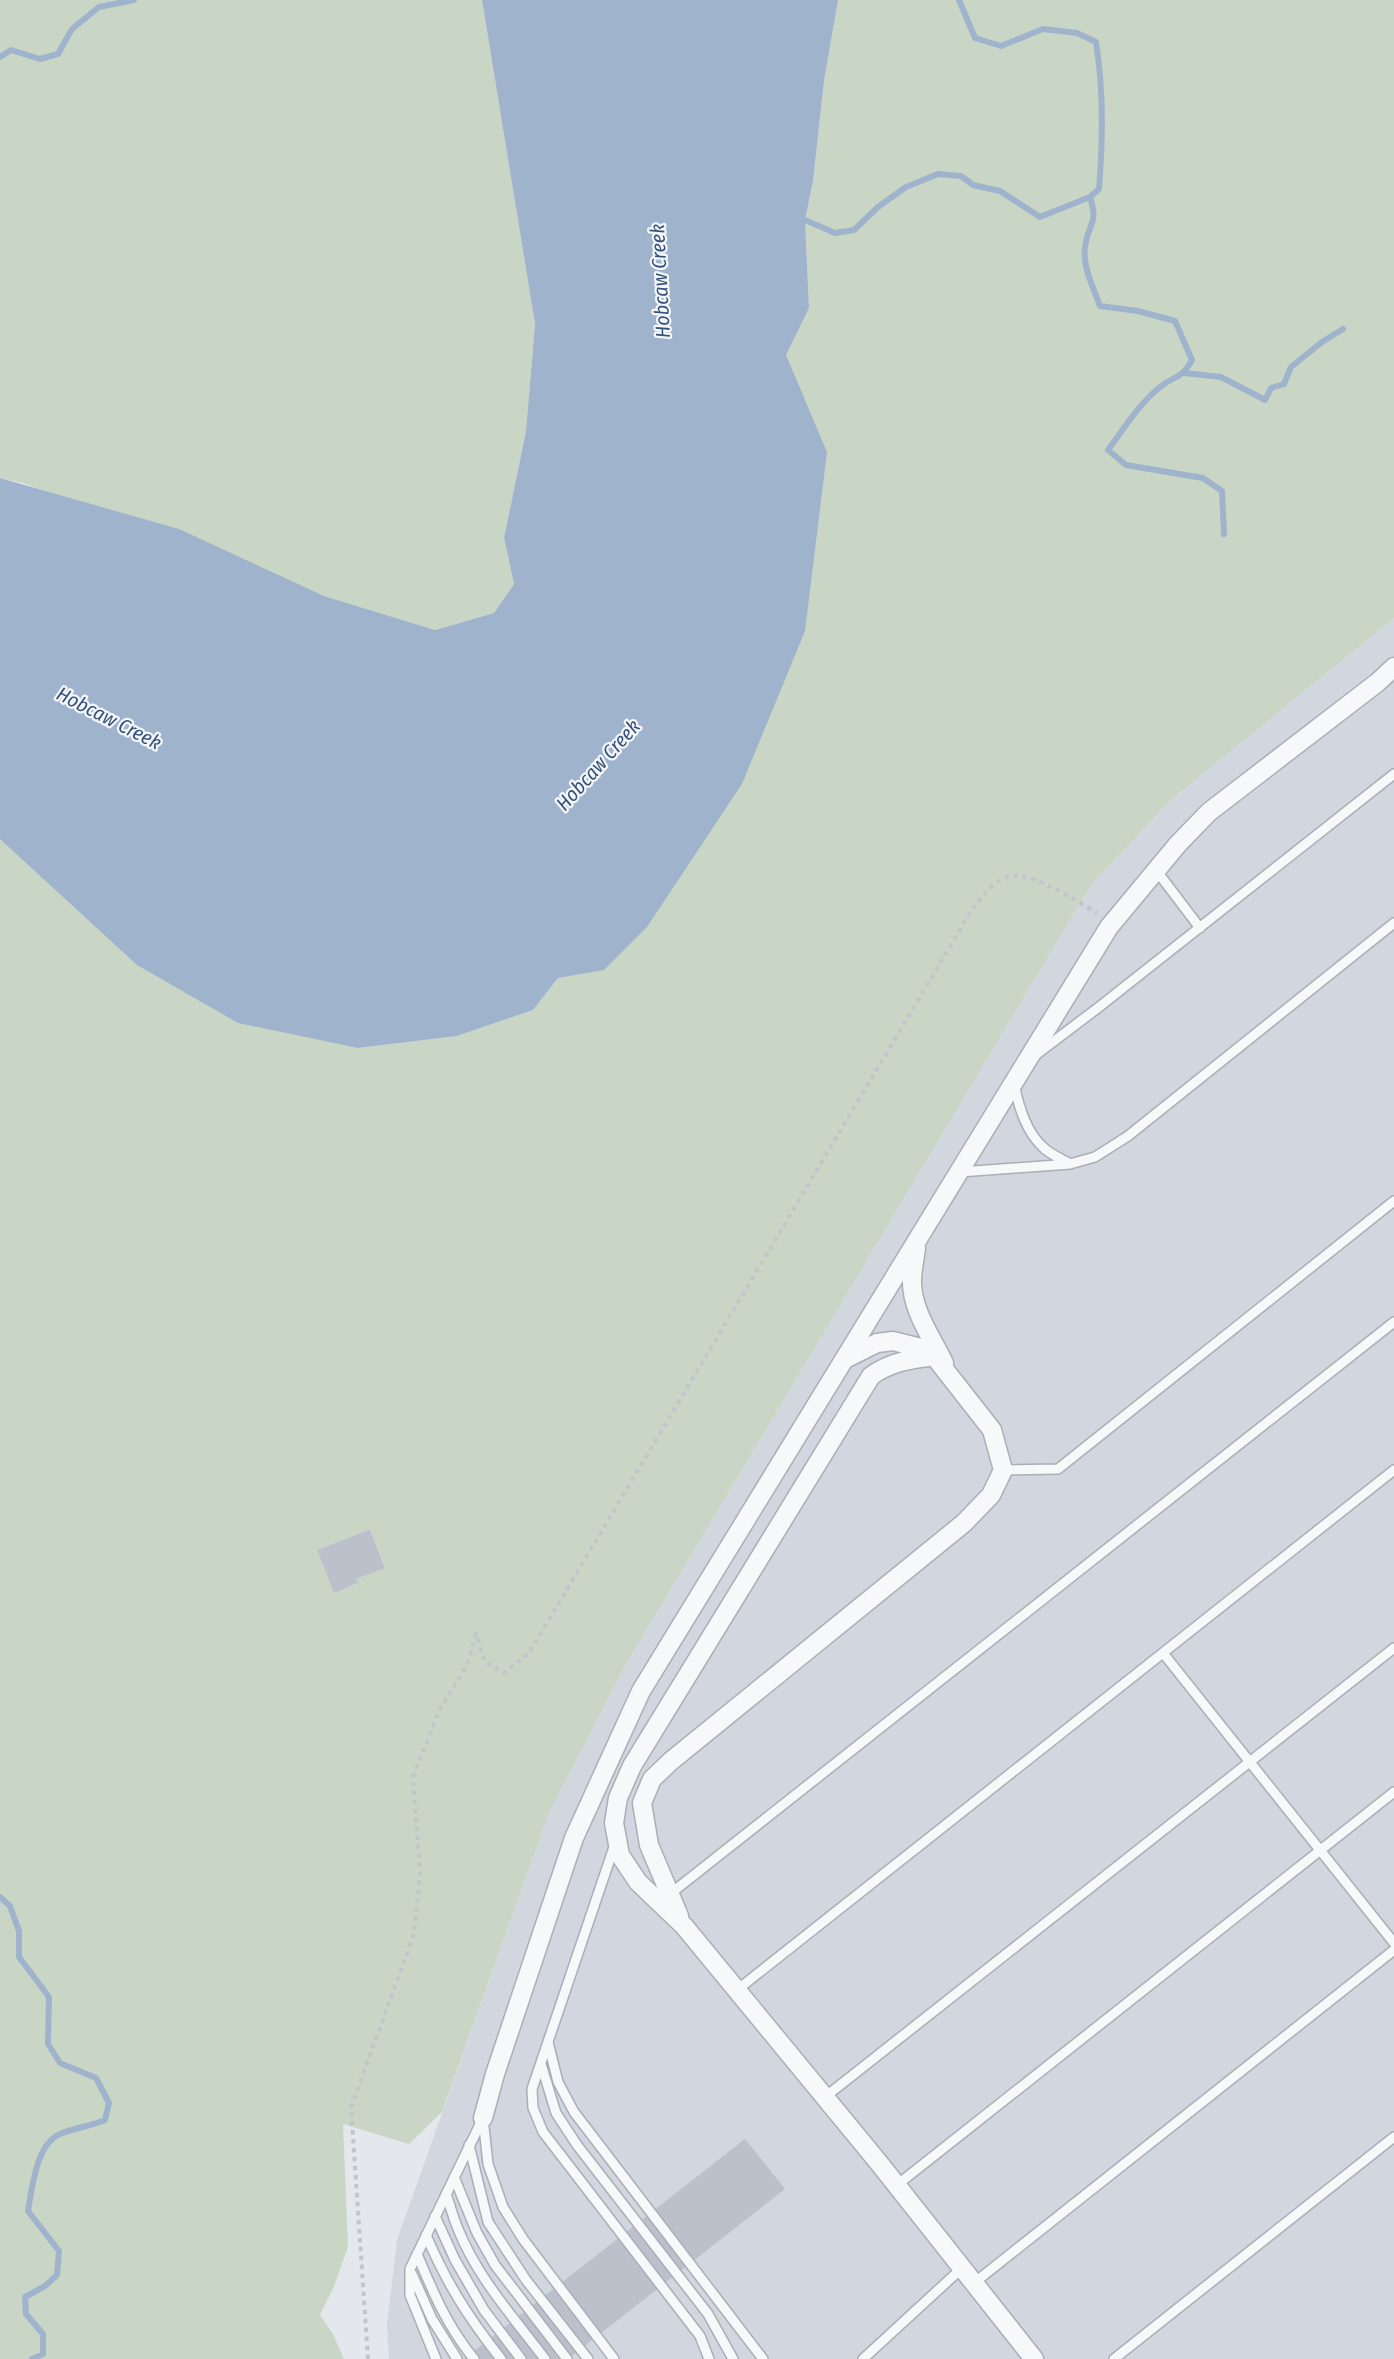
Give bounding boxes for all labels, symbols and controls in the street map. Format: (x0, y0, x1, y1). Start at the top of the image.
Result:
water label: Hobcaw Creek (645, 223, 675, 339)
water label: Hobcaw Creek (53, 681, 165, 755)
water label: Hobcaw Creek (551, 714, 645, 815)

